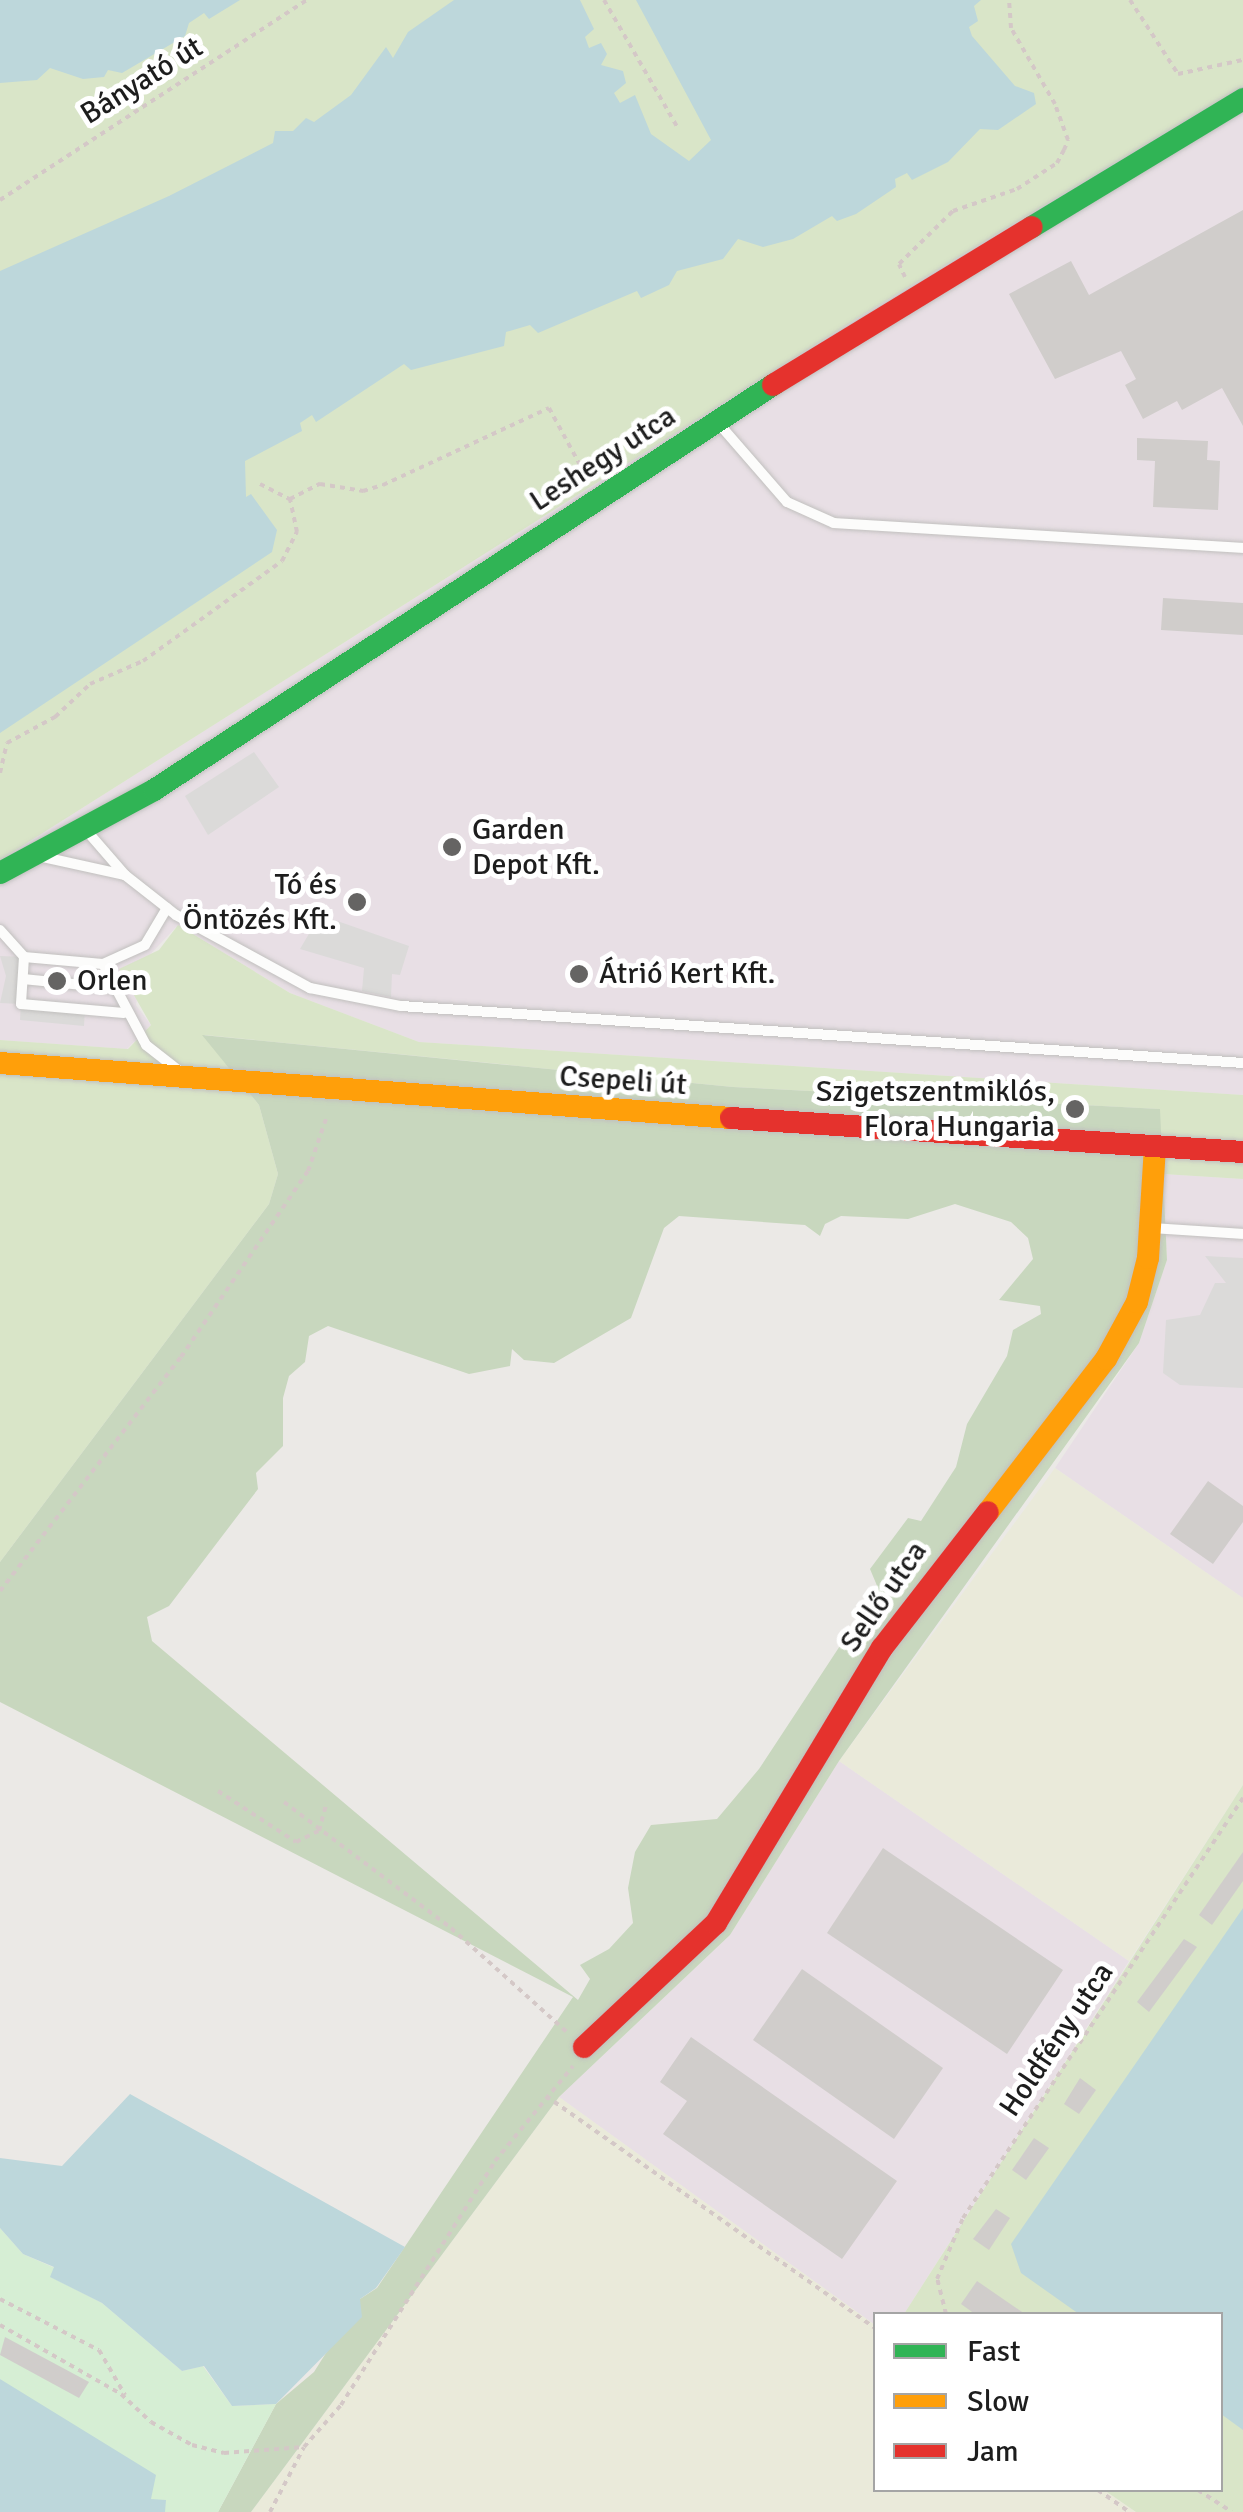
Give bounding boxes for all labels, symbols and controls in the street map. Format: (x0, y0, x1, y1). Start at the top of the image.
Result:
street label: Bányató út (74, 29, 210, 133)
street label: Leshegy utca (523, 398, 683, 520)
place label: Garden Depot Kft. (472, 812, 600, 882)
marker: Garden Depot Kft. (441, 836, 463, 858)
place label: Tó és Öntözés Kft. (183, 867, 337, 938)
marker: Tó és Öntözés Kft. (346, 891, 368, 913)
place label: Átrió Kert Kft. (599, 956, 775, 992)
place label: Orlen (77, 963, 148, 999)
marker: Átrió Kert Kft. (568, 963, 590, 985)
marker: Orlen (46, 970, 68, 992)
street label: Csepeli út (558, 1059, 688, 1103)
place label: Szigetszentmiklós, Flora Hungaria (816, 1074, 1055, 1144)
marker: Szigetszentmiklós, Flora Hungaria (1064, 1098, 1086, 1120)
street label: Sellő utca (833, 1535, 935, 1659)
street label: Holdfény utca (992, 1956, 1122, 2124)
legend (873, 2312, 1223, 2492)
text: Fast (967, 2333, 1020, 2370)
text: Slow (967, 2383, 1029, 2420)
text: Jam (967, 2433, 1019, 2470)

